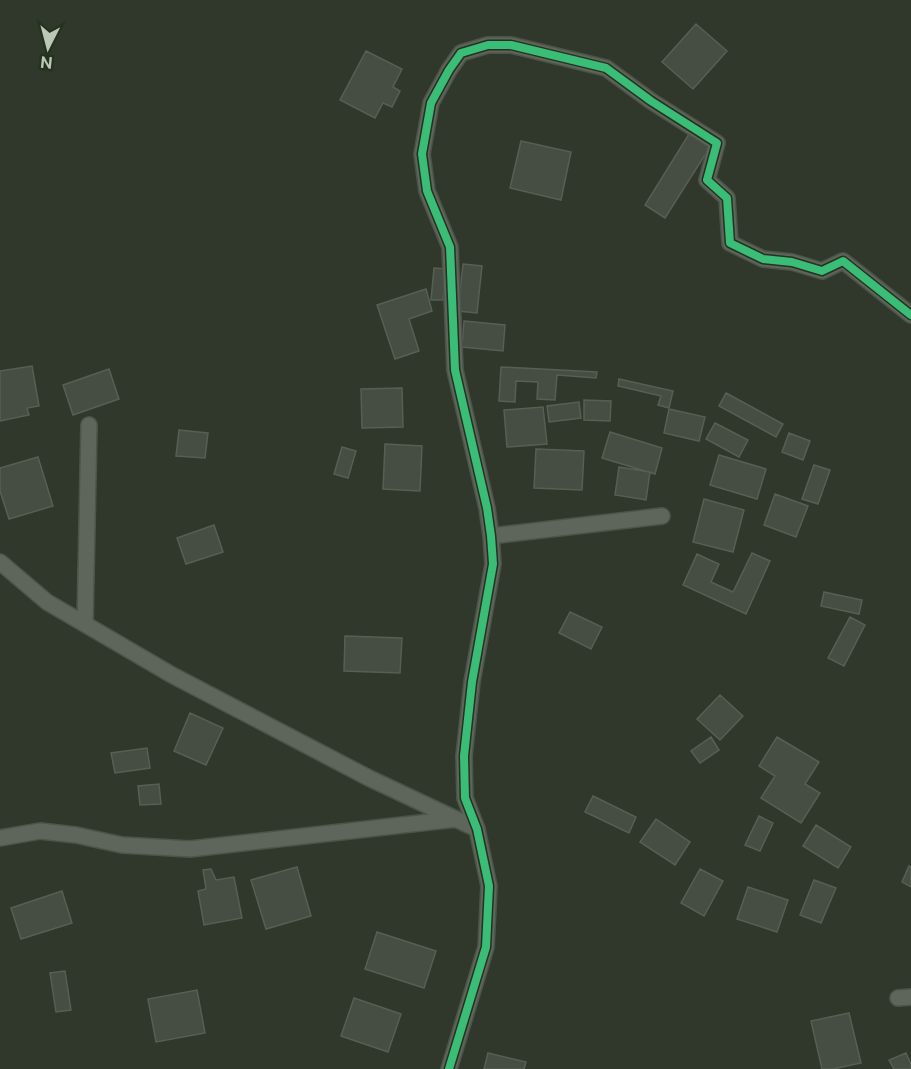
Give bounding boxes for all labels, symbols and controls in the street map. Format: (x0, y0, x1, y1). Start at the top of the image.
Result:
north arrow (18, 18, 78, 78)
text: N (39, 52, 54, 73)

